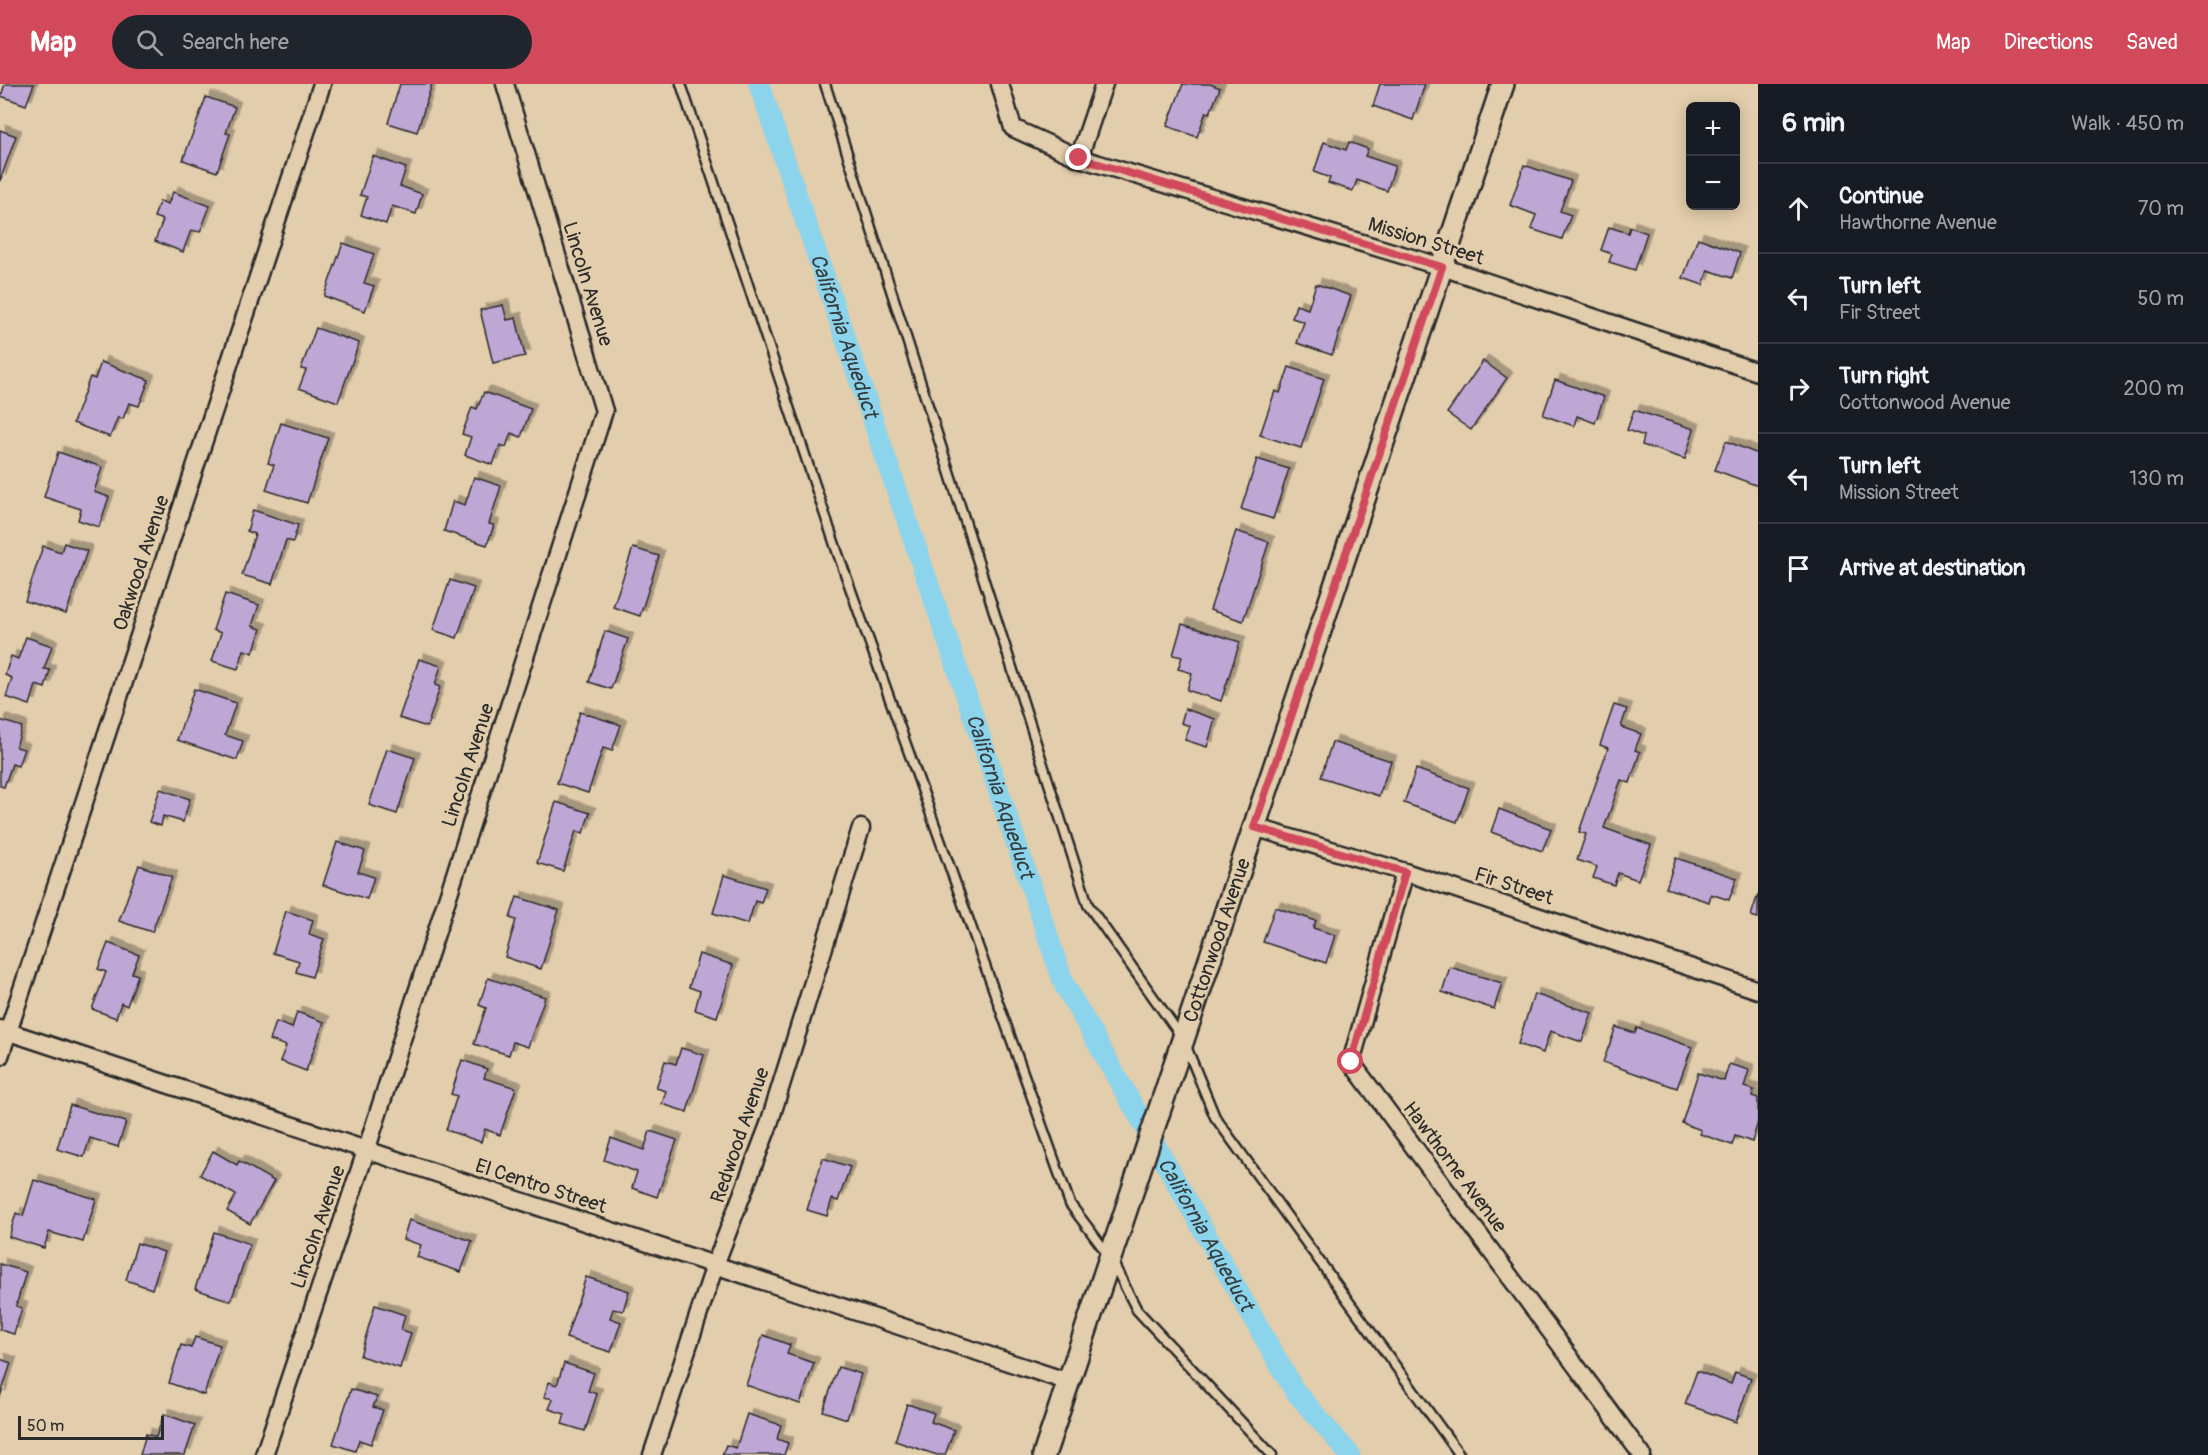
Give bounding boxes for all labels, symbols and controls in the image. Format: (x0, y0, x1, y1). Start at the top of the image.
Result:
search box (112, 15, 532, 69)
text: Map (30, 25, 76, 60)
icon: search (133, 26, 166, 59)
text: Search here (181, 28, 289, 56)
text: Map (1936, 29, 1971, 56)
text: Directions (2004, 29, 2093, 56)
text: Saved (2126, 29, 2178, 56)
map controls (1686, 102, 1740, 210)
button: + (1686, 102, 1740, 156)
text: 6 min (1782, 107, 1845, 139)
text: Walk · 450 m (2071, 111, 2184, 136)
route end (1065, 144, 1091, 170)
button: − (1686, 156, 1740, 210)
text: Continue (1839, 182, 1923, 210)
icon: ahead (1782, 192, 1815, 225)
text: 70 m (2138, 196, 2184, 221)
text: Hawthorne Avenue (1839, 210, 1997, 235)
street label: Mission Street (1365, 212, 1488, 271)
street label: Lincoln Avenue (557, 219, 619, 349)
water label: California Aqueduct (804, 250, 886, 424)
text: Turn left (1839, 272, 1921, 300)
icon: left (1782, 282, 1815, 315)
text: 50 m (2137, 286, 2184, 311)
text: Fir Street (1839, 300, 1920, 325)
text: Turn right (1839, 362, 1929, 390)
icon: right (1782, 372, 1815, 405)
text: 200 m (2123, 376, 2184, 401)
text: Cottonwood Avenue (1839, 390, 2011, 415)
text: Turn left (1839, 452, 1921, 480)
icon: left (1782, 462, 1815, 495)
text: 130 m (2129, 466, 2184, 491)
text: Mission Street (1839, 480, 1959, 505)
street label: Oakwood Avenue (107, 492, 175, 634)
icon: arrive (1782, 552, 1815, 585)
text: Arrive at destination (1839, 554, 2025, 582)
street label: Lincoln Avenue (436, 700, 500, 830)
water label: California Aqueduct (960, 710, 1042, 884)
street label: Cottonwood Avenue (1177, 855, 1256, 1026)
street label: Fir Street (1471, 862, 1557, 911)
route start (1337, 1048, 1363, 1074)
street label: Redwood Avenue (705, 1064, 775, 1206)
street label: Hawthorne Avenue (1398, 1096, 1513, 1238)
street label: El Centro Street (472, 1153, 611, 1219)
water label: California Aqueduct (1152, 1153, 1261, 1318)
street label: Lincoln Avenue (285, 1162, 351, 1292)
scale bar (18, 1413, 164, 1440)
text: 50 m (27, 1416, 64, 1436)

